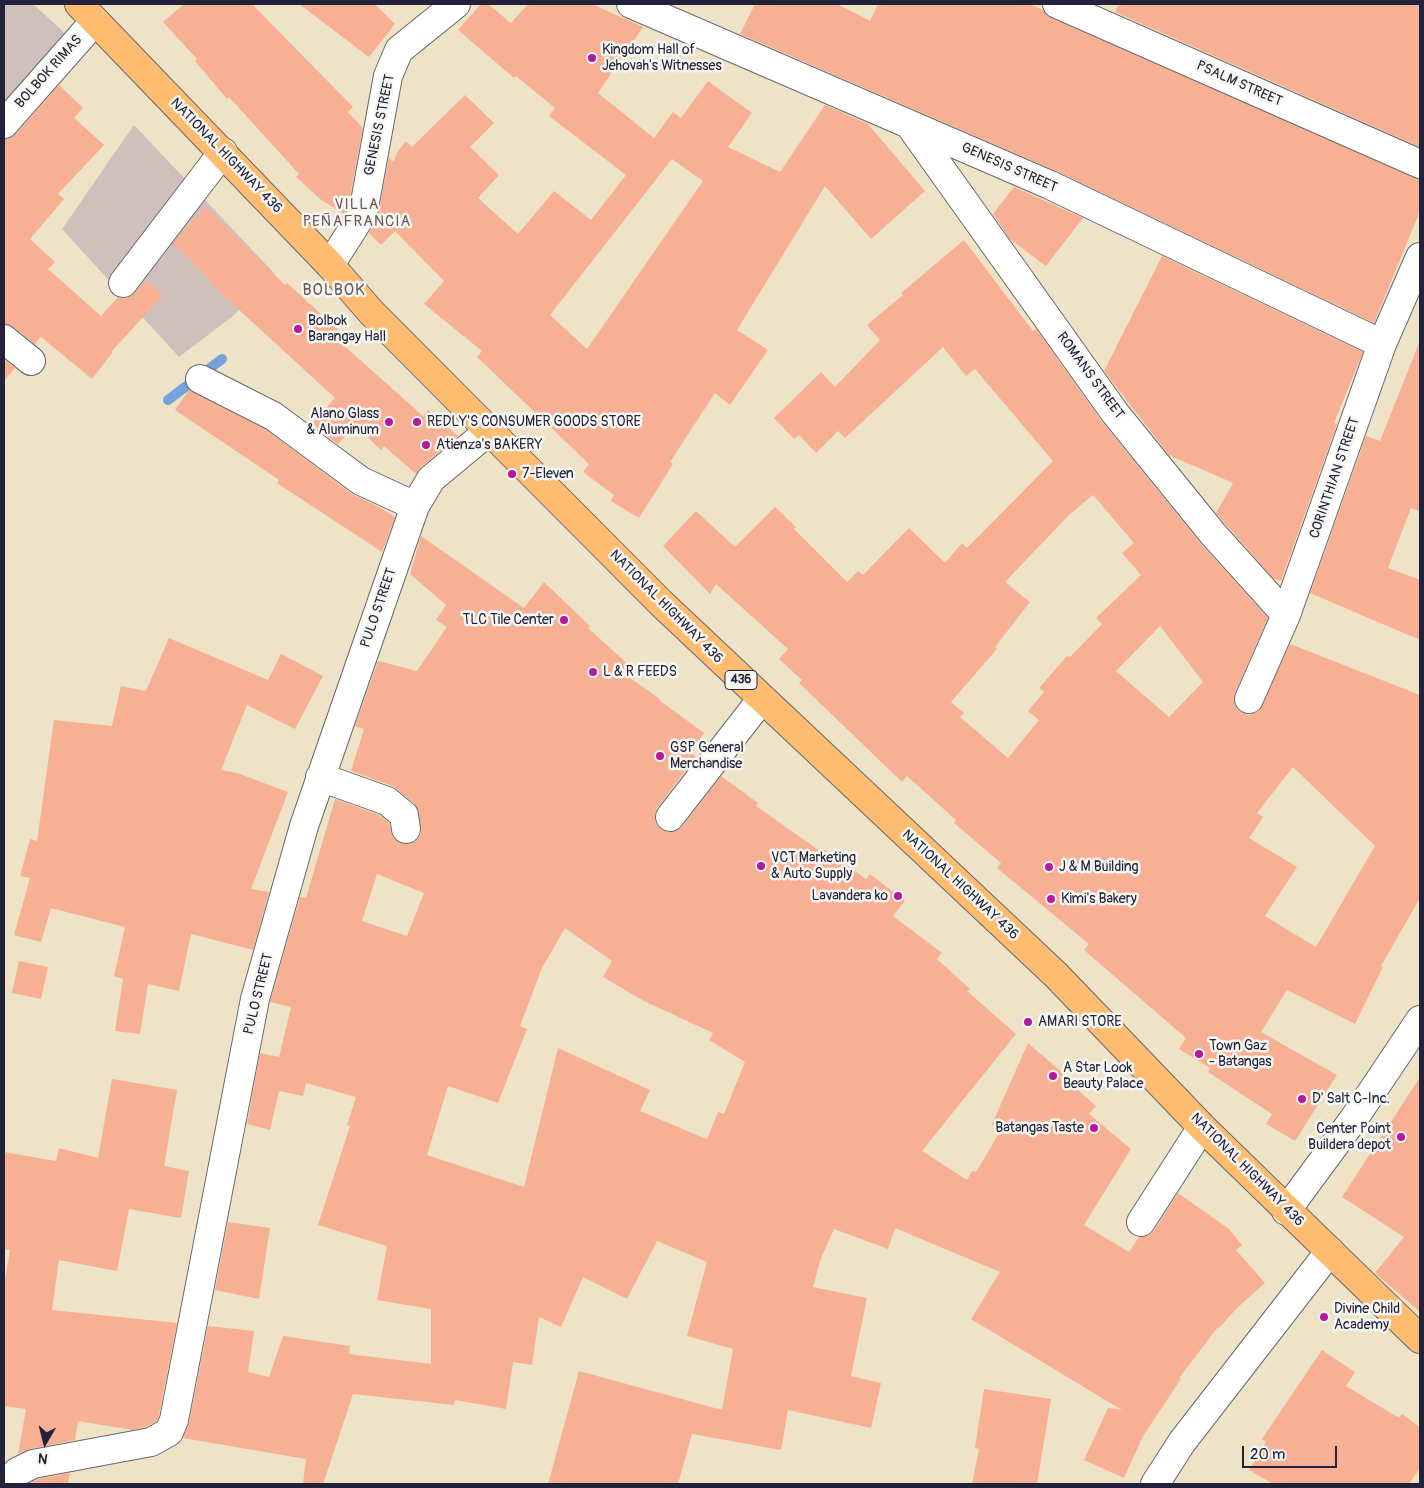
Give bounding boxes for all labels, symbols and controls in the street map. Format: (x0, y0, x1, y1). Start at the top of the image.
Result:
street label: BOLBOK RIMAS (12, 32, 86, 112)
place label: Kingdom Hall of Jehovah's Witnesses (602, 42, 722, 74)
marker: Kingdom Hall of Jehovah's Witnesses (586, 52, 598, 64)
street label: PSALM STREET (1193, 58, 1285, 110)
street label: GENESIS STREET (361, 73, 399, 177)
street label: NATIONAL HIGHWAY 436 (167, 95, 285, 217)
street label: GENESIS STREET (958, 139, 1060, 197)
district label: VILLA PEÑAFRANCIA (301, 196, 413, 231)
district label: BOLBOK (302, 281, 366, 301)
place label: Bolbok Barangay Hall (308, 313, 386, 346)
marker: Bolbok Barangay Hall (292, 323, 304, 335)
street label: ROMANS STREET (1053, 329, 1127, 423)
place label: Alano Glass & Aluminum (306, 406, 379, 438)
place label: REDLY'S CONSUMER GOODS STORE (427, 414, 641, 430)
street label: CORINTHIAN STREET (1306, 415, 1364, 541)
marker: Alano Glass & Aluminum (383, 416, 395, 428)
marker: REDLY'S CONSUMER GOODS STORE (411, 416, 423, 428)
place label: Atienza's BAKERY (436, 437, 543, 453)
marker: Atienza's BAKERY (420, 439, 432, 451)
place label: 7-Eleven (522, 466, 574, 482)
marker: 7-Eleven (506, 468, 518, 480)
street label: NATIONAL HIGHWAY 436 (606, 547, 726, 667)
street label: PULO STREET (358, 566, 400, 650)
place label: TLC Tile Center (463, 612, 554, 628)
marker: TLC Tile Center (558, 614, 570, 626)
place label: L & R FEEDS (603, 664, 677, 680)
marker: L & R FEEDS (587, 666, 599, 678)
road number: 436 (725, 670, 757, 690)
place label: GSP General Merchandise (670, 740, 744, 772)
marker: GSP General Merchandise (654, 750, 666, 762)
street label: NATIONAL HIGHWAY 436 (898, 826, 1022, 944)
place label: VCT Marketing & Auto Supply (771, 850, 856, 882)
place label: J & M Building (1059, 859, 1139, 875)
marker: VCT Marketing & Auto Supply (755, 860, 767, 872)
marker: J & M Building (1043, 861, 1055, 873)
place label: Lavandera ko (811, 888, 888, 904)
marker: Lavandera ko (892, 890, 904, 902)
place label: Kimi's Bakery (1061, 891, 1137, 907)
marker: Kimi's Bakery (1045, 893, 1057, 905)
street label: PULO STREET (241, 952, 277, 1036)
place label: AMARI STORE (1038, 1014, 1122, 1030)
marker: AMARI STORE (1022, 1016, 1034, 1028)
place label: Town Gaz - Batangas (1209, 1038, 1271, 1070)
marker: Town Gaz - Batangas (1193, 1048, 1205, 1060)
place label: A Star Look Beauty Palace (1063, 1060, 1143, 1092)
marker: A Star Look Beauty Palace (1047, 1070, 1059, 1082)
place label: D' Salt C-Inc. (1312, 1091, 1390, 1107)
marker: D' Salt C-Inc. (1296, 1093, 1308, 1105)
street label: NATIONAL HIGHWAY 436 (1187, 1110, 1307, 1230)
place label: Batangas Taste (995, 1120, 1084, 1136)
place label: Center Point Buildera depot (1308, 1121, 1391, 1154)
marker: Batangas Taste (1088, 1122, 1100, 1134)
marker: Center Point Buildera depot (1395, 1131, 1407, 1143)
place label: Divine Child Academy (1334, 1301, 1400, 1334)
marker: Divine Child Academy (1318, 1311, 1330, 1323)
north arrow (20, 1418, 70, 1468)
scale bar (1244, 1436, 1339, 1468)
text: 20 m (1250, 1445, 1285, 1464)
text: N (37, 1449, 49, 1467)

